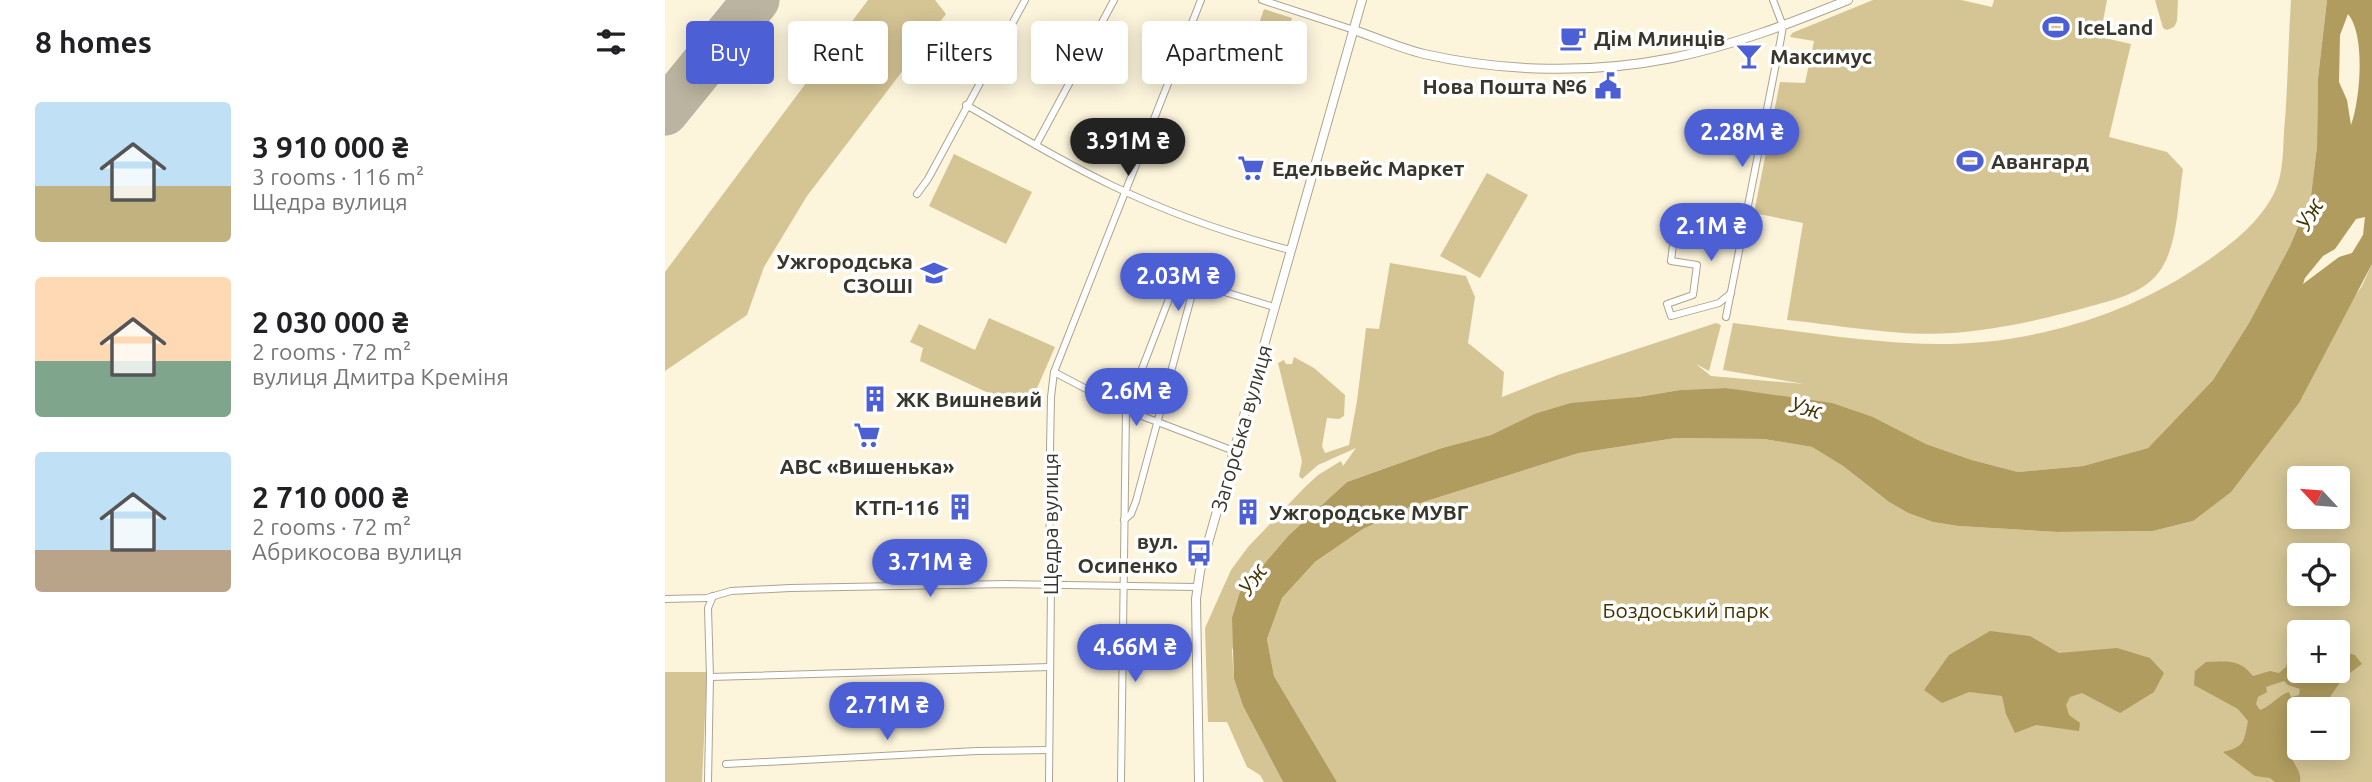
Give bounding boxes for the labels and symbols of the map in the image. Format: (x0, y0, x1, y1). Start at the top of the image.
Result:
sports icon: IceLand (2041, 12, 2071, 42)
place label: IceLand (2077, 15, 2153, 39)
cafe icon: Дім Млинців (1558, 23, 1588, 53)
place label: Дім Млинців (1594, 26, 1725, 50)
bar icon: Максимус (1734, 41, 1764, 71)
place label: Максимус (1770, 44, 1872, 68)
public building icon: Нова Пошта №6 (1593, 71, 1623, 101)
place label: Нова Пошта №6 (1423, 74, 1587, 98)
pin: 2.28M ₴ (1677, 110, 1807, 169)
pin: 3.91M ₴ (1063, 118, 1193, 178)
sports icon: Авангард (1955, 146, 1985, 176)
place label: Авангард (1991, 149, 2089, 173)
supermarket icon: Едельвейс Маркет (1236, 153, 1266, 183)
place label: Едельвейс Маркет (1272, 156, 1465, 180)
water label: Уж (2290, 193, 2329, 235)
pin: 2.1M ₴ (1654, 204, 1768, 263)
place label: Ужгородська СЗОШІ (777, 249, 913, 297)
pin: 2.03M ₴ (1113, 254, 1243, 313)
school or university icon: Ужгородська СЗОШІ (919, 258, 949, 288)
street label: Загорська вулиця (1206, 342, 1276, 514)
pin: 2.6M ₴ (1079, 368, 1193, 428)
building icon: ЖК Вишневий (860, 384, 890, 414)
place label: ЖК Вишневий (896, 387, 1042, 411)
water label: Уж (1786, 391, 1826, 423)
supermarket icon: ABC «Вишенька» (852, 420, 882, 450)
street label: Щедра вулиця (1038, 453, 1062, 595)
place label: ABC «Вишенька» (780, 454, 954, 478)
north arrow (2287, 466, 2350, 528)
building icon: КТП-116 (945, 492, 975, 522)
place label: КТП-116 (855, 495, 939, 519)
building icon: Ужгородське МУВГ (1233, 497, 1263, 527)
place label: Ужгородське МУВГ (1269, 500, 1469, 524)
place label: вул. Осипенко (1078, 529, 1178, 577)
bus stop icon: вул. Осипенко (1184, 538, 1214, 568)
pin: 3.71M ₴ (865, 540, 995, 599)
water label: Уж (1232, 557, 1272, 600)
park label: Боздоський парк (1603, 598, 1770, 622)
pin: 4.66M ₴ (1070, 624, 1200, 684)
pin: 2.71M ₴ (822, 682, 952, 742)

